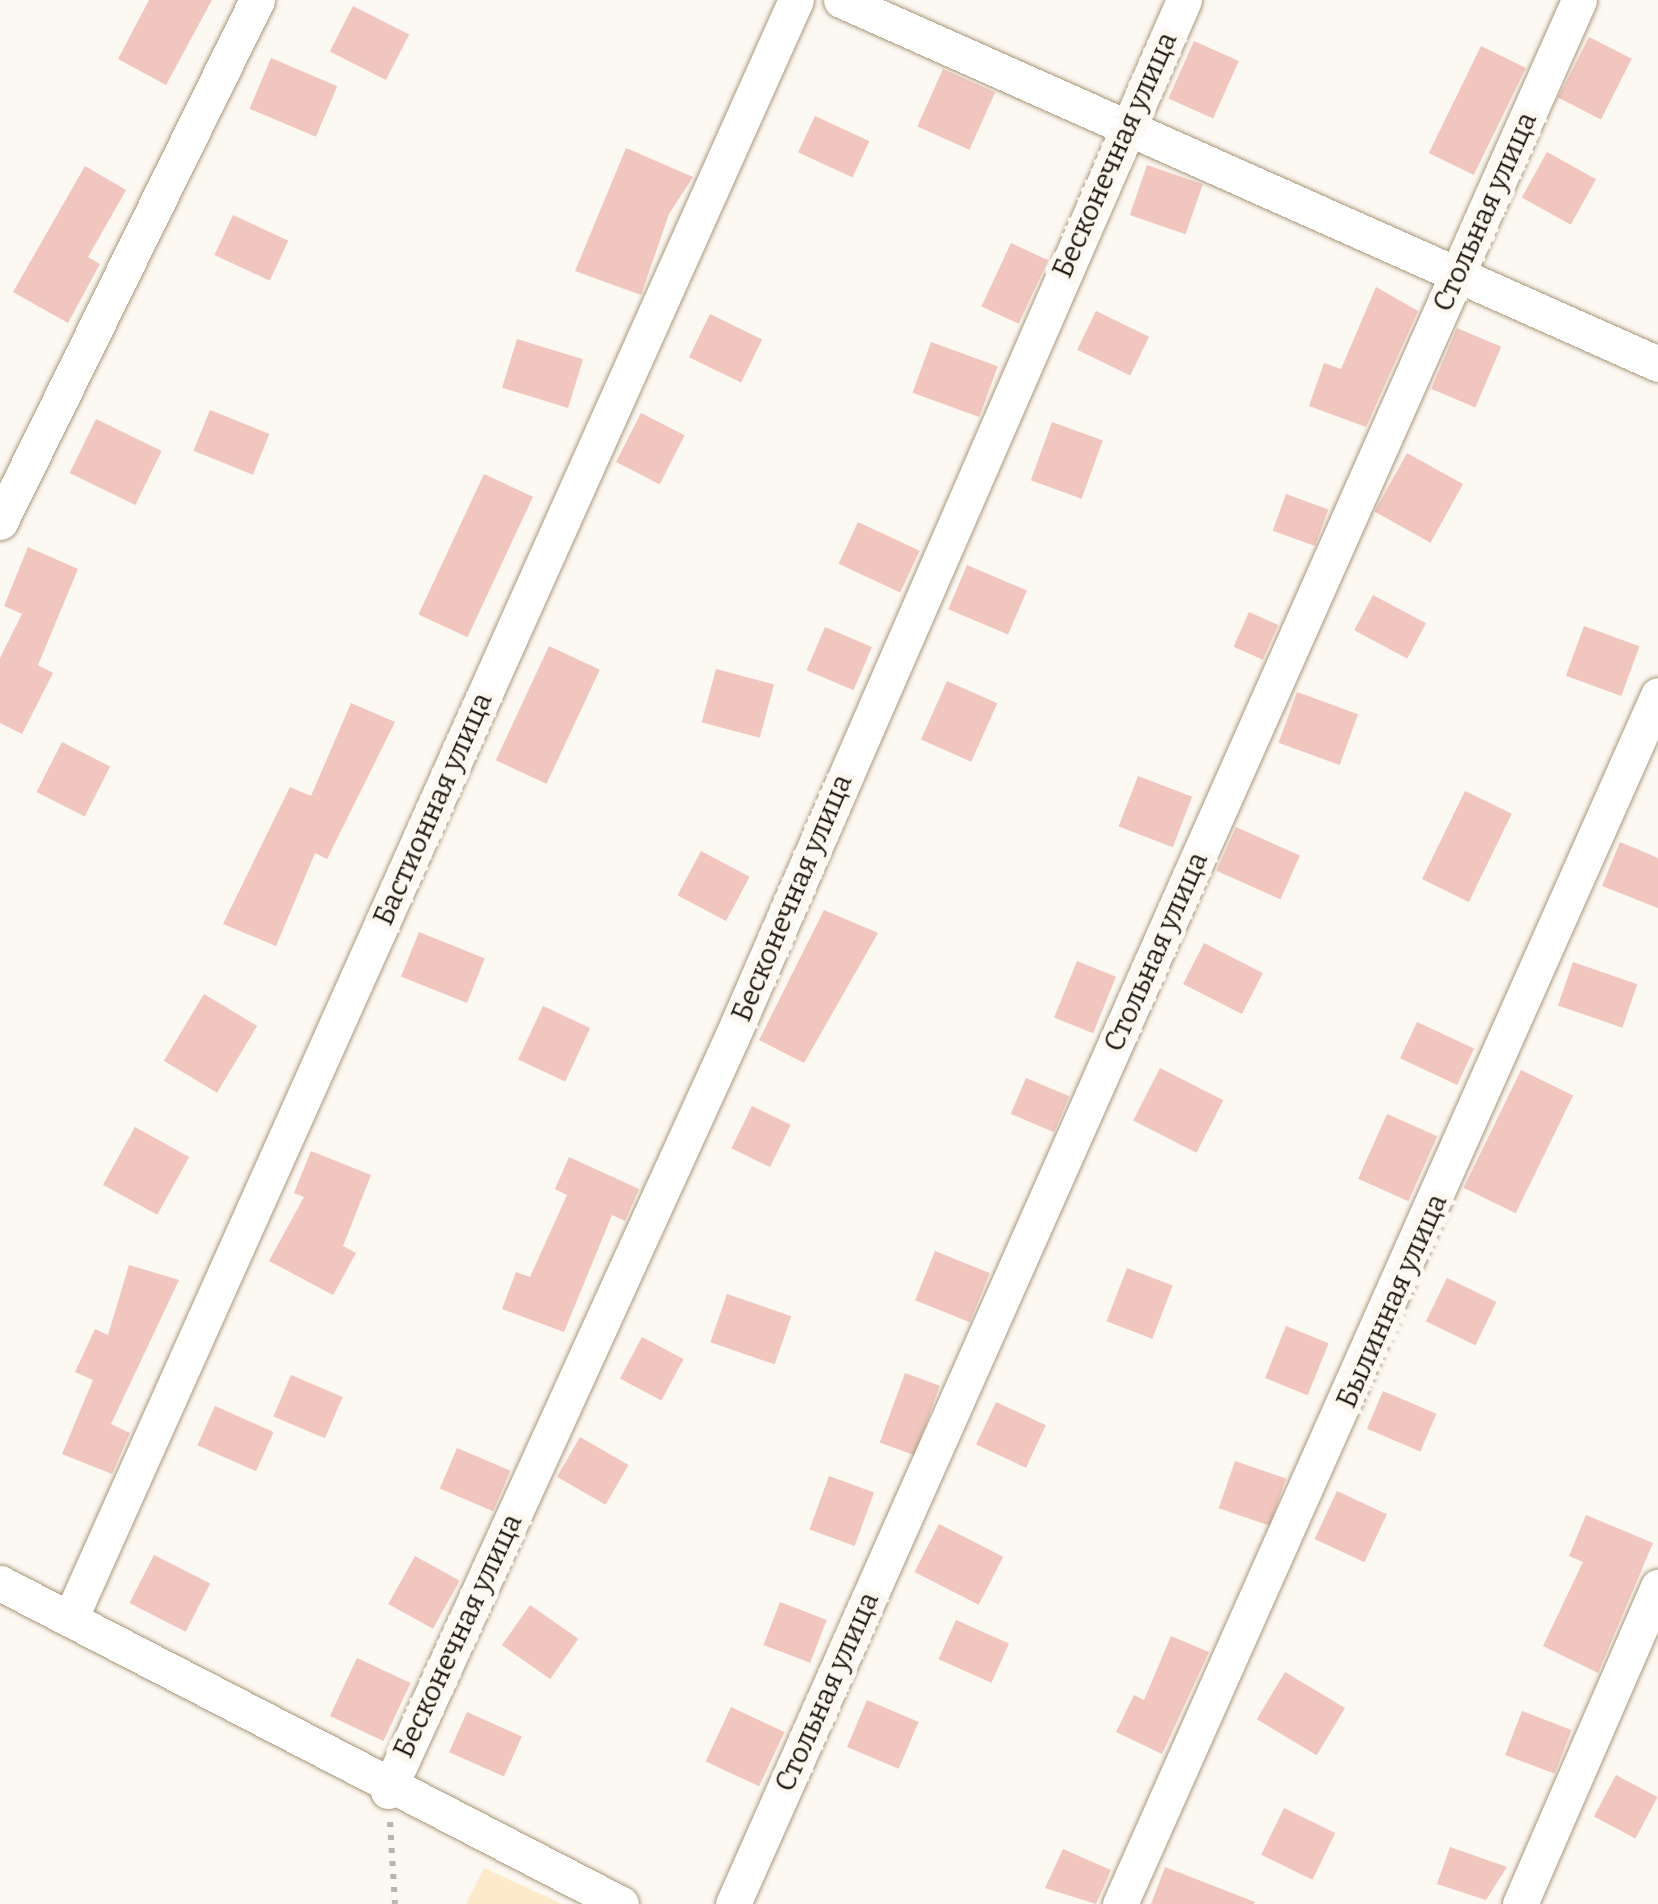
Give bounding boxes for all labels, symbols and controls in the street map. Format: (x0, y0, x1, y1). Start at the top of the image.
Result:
street label: Бесконечная улица (1046, 27, 1184, 283)
street label: Стольная улица (1426, 107, 1544, 317)
street label: Бастионная улица (367, 688, 499, 930)
street label: Бесконечная улица (725, 769, 859, 1027)
street label: Стольная улица (1097, 847, 1215, 1057)
street label: Былинная улица (1330, 1189, 1454, 1413)
street label: Бесконечная улица (387, 1509, 529, 1763)
street label: Стольная улица (768, 1587, 886, 1797)

